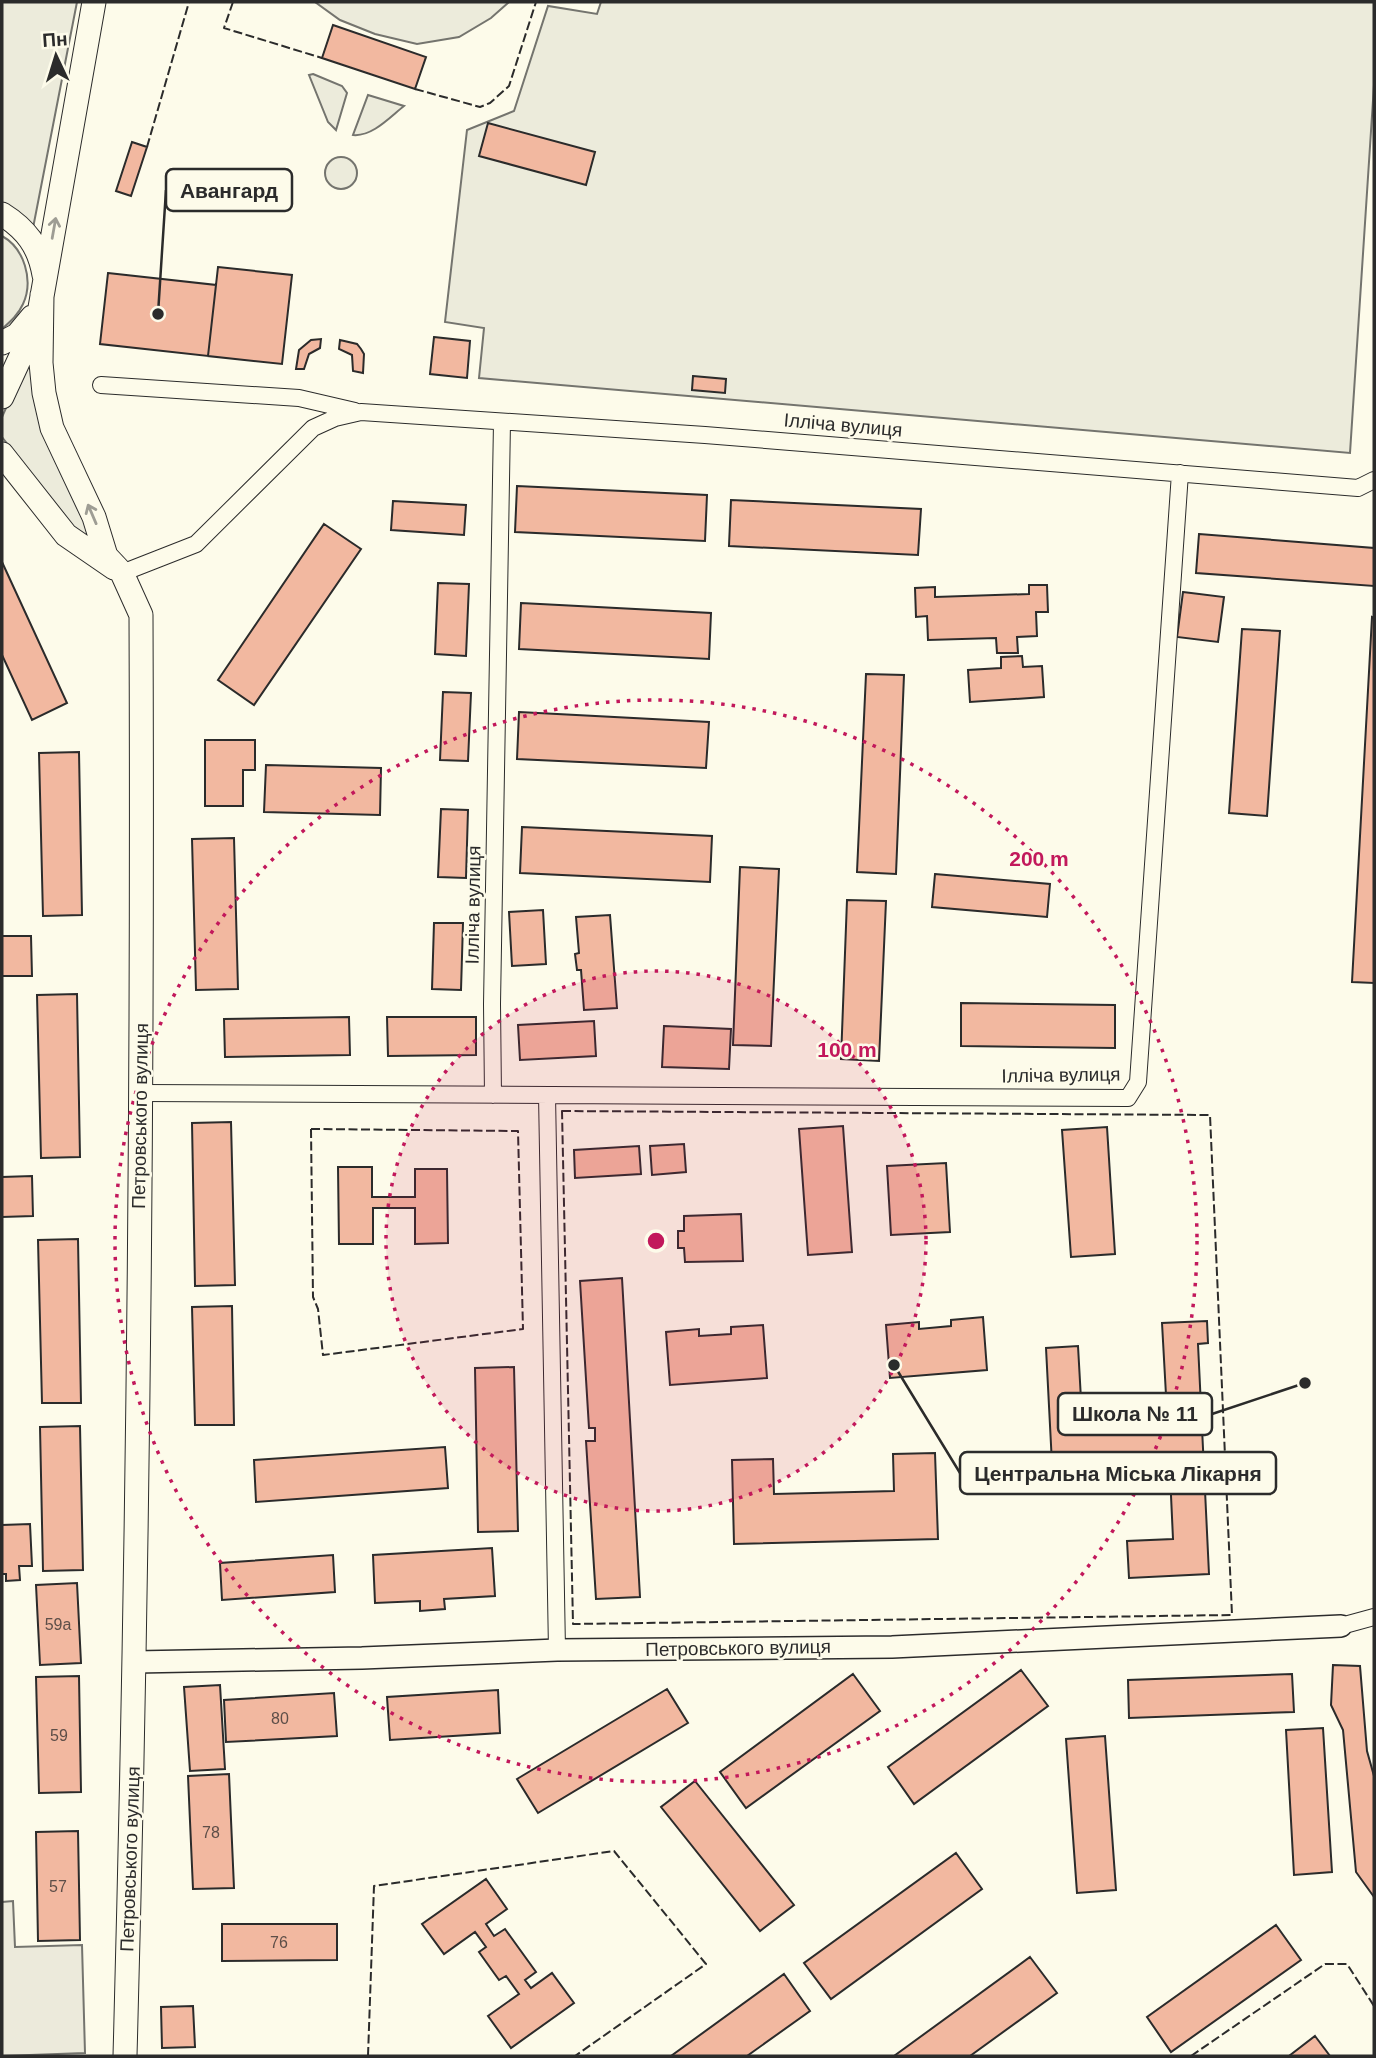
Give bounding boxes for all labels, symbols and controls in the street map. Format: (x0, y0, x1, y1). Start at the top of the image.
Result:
north arrow (21, 21, 91, 91)
text: Пн (42, 28, 68, 51)
callout: Авангард (166, 169, 292, 211)
text: Авангард (180, 179, 278, 202)
one-way arrow (48, 217, 61, 240)
street label: Ілліча вулиця (783, 409, 903, 441)
one-way arrow (84, 504, 97, 525)
street label: Ілліча вулиця (461, 845, 485, 965)
text: 200 m (1009, 847, 1069, 870)
street label: Петровського вулиця (128, 1023, 152, 1209)
text: 100 m (817, 1038, 877, 1061)
street label: Ілліча вулиця (1001, 1063, 1121, 1087)
centre of rings (644, 1229, 668, 1253)
callout: Школа № 11 (1058, 1393, 1212, 1435)
text: Школа № 11 (1072, 1402, 1198, 1425)
callout: Центральна Міська Лікарня (960, 1452, 1276, 1494)
text: Центральна Міська Лікарня (974, 1462, 1262, 1485)
house number: 59а (45, 1616, 71, 1633)
street label: Петровського вулиця (645, 1636, 831, 1660)
house number: 80 (271, 1710, 289, 1727)
house number: 59 (50, 1727, 68, 1744)
street label: Петровського вулиця (116, 1766, 144, 1952)
house number: 78 (202, 1824, 220, 1841)
house number: 57 (49, 1878, 67, 1895)
house number: 76 (270, 1934, 288, 1951)

